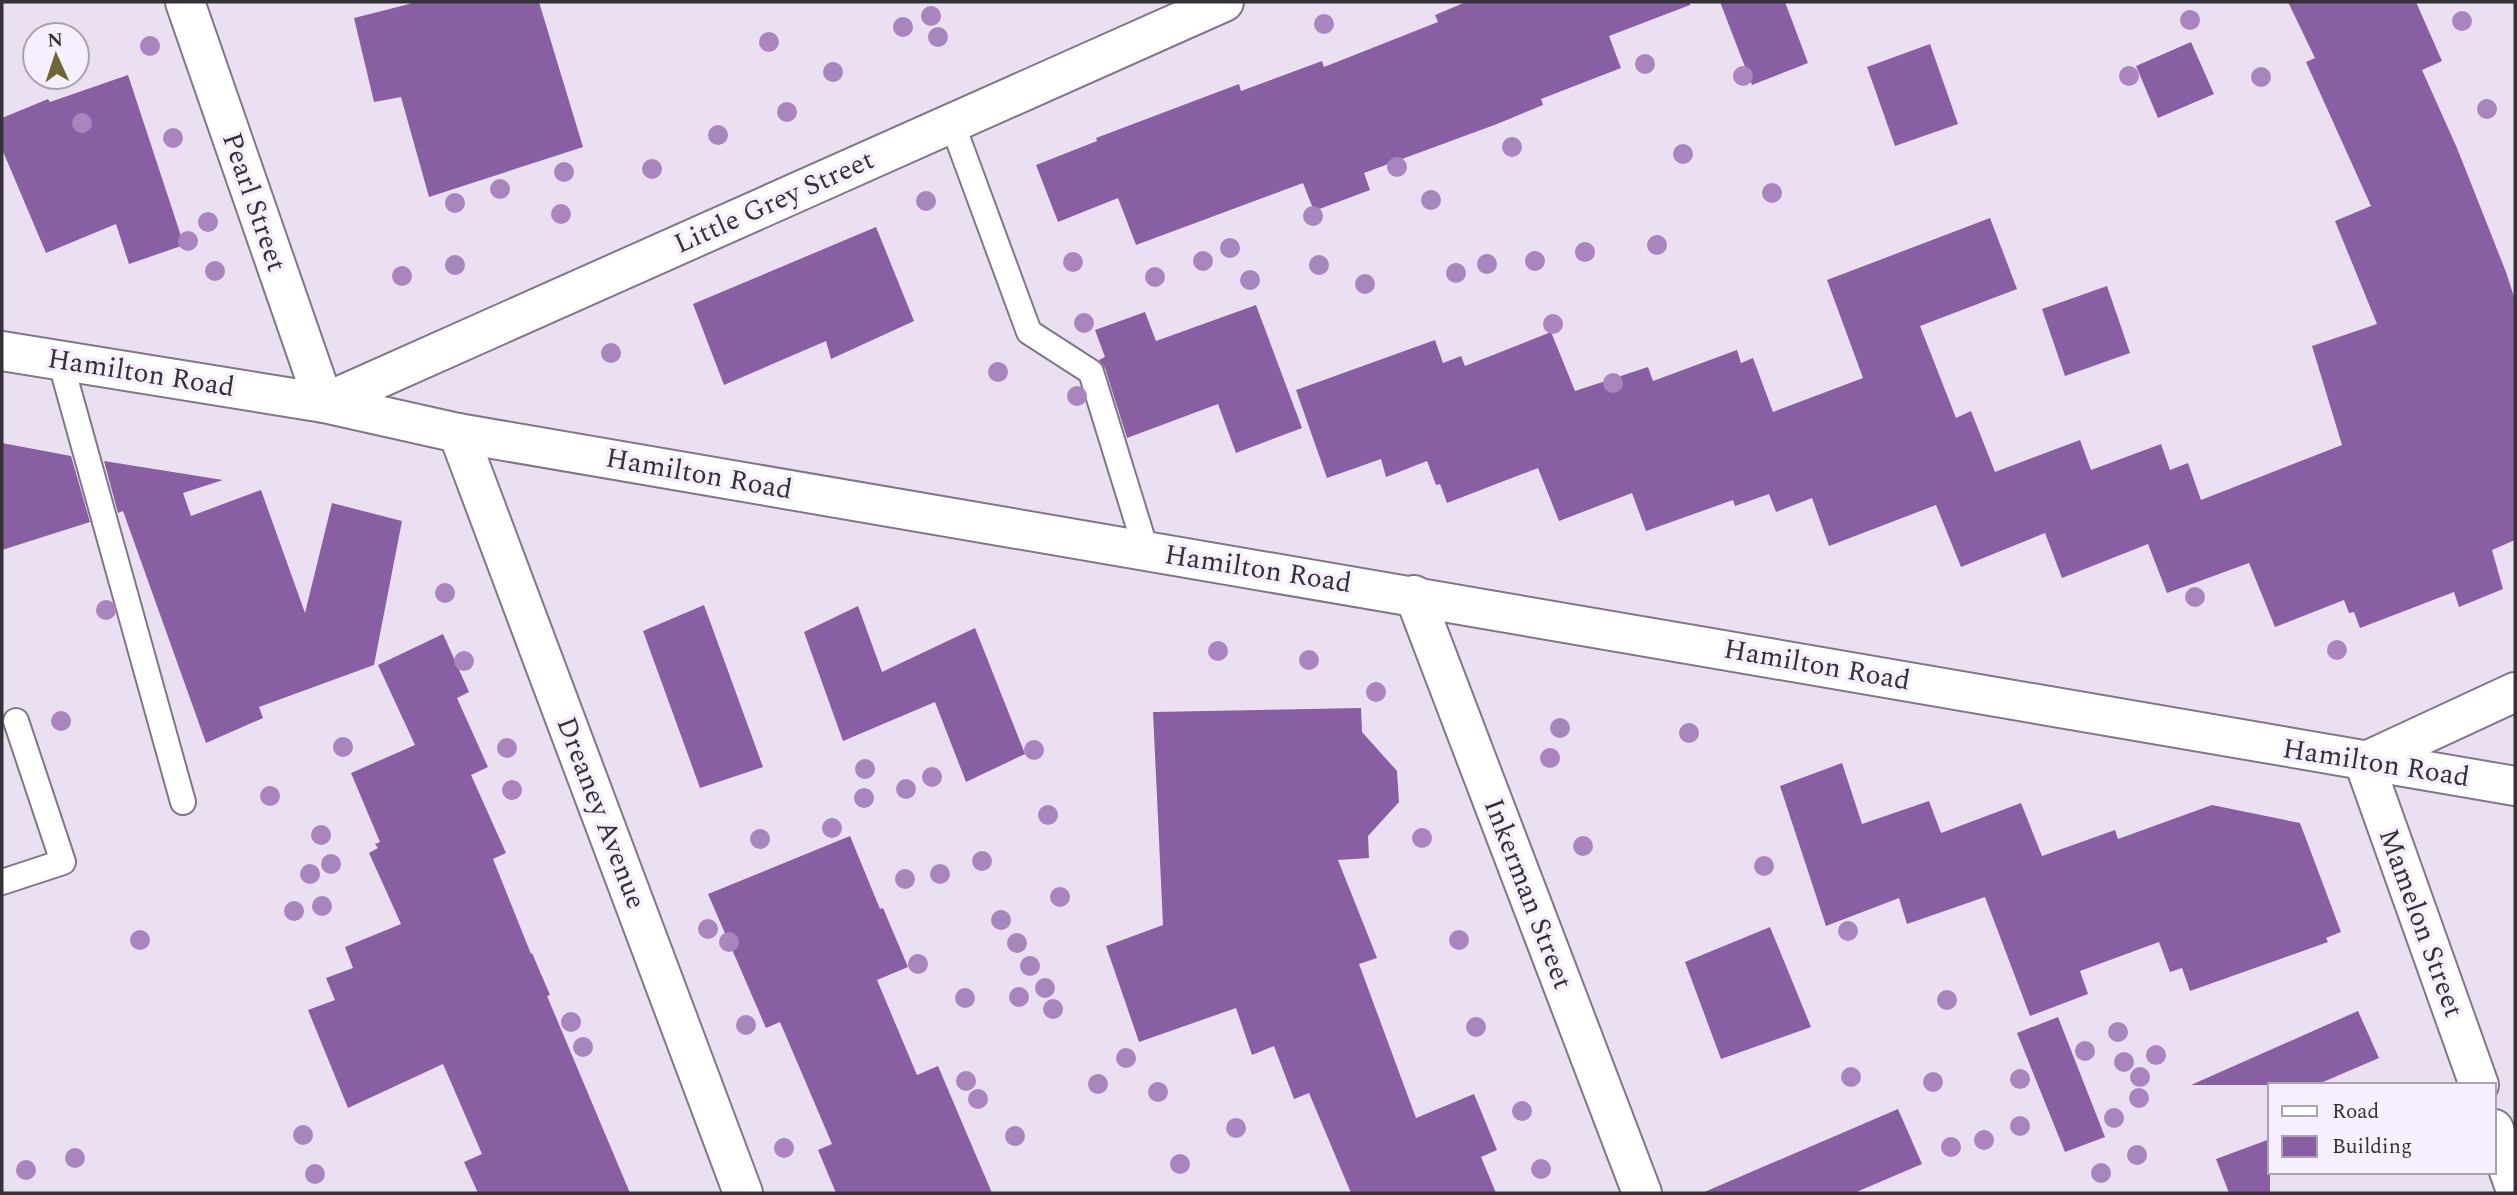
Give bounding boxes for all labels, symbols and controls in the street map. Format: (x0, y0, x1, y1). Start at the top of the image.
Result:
north arrow (21, 21, 91, 91)
text: N (47, 26, 64, 55)
street label: Pearl Street (210, 127, 298, 277)
street label: Little Grey Street (667, 139, 881, 265)
street label: Hamilton Road (44, 337, 238, 409)
street label: Hamilton Road (602, 436, 796, 512)
street label: Hamilton Road (1161, 533, 1355, 605)
street label: Hamilton Road (1720, 627, 1914, 703)
street label: Dreaney Avenue (545, 711, 657, 915)
street label: Hamilton Road (2279, 727, 2473, 799)
street label: Inkerman Street (1472, 792, 1584, 996)
street label: Mamelon Street (2367, 822, 2475, 1024)
legend (2268, 1083, 2496, 1174)
text: Road (2332, 1096, 2379, 1128)
text: Building (2332, 1131, 2412, 1163)

